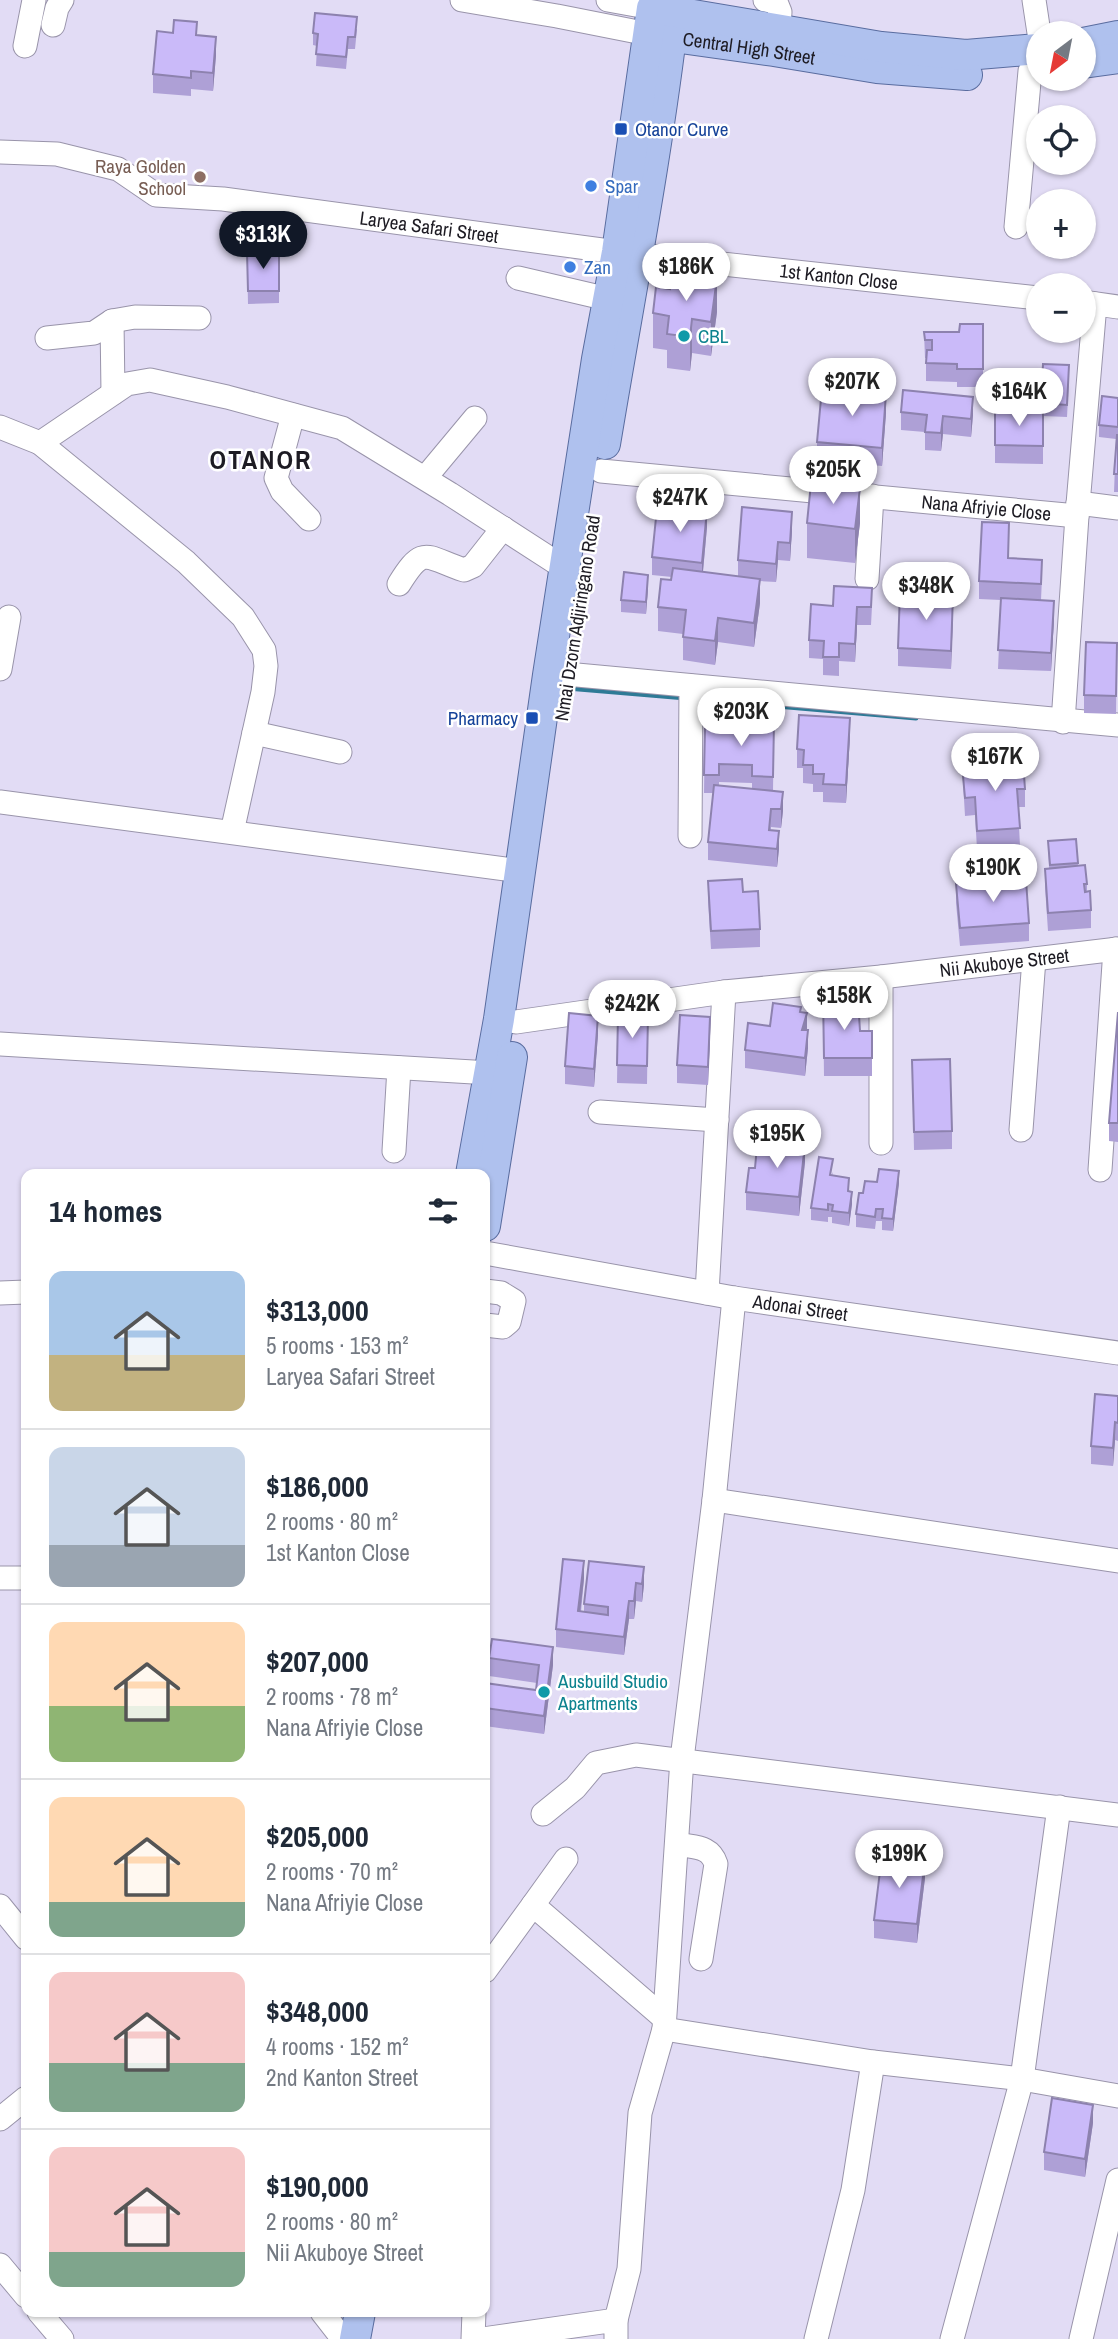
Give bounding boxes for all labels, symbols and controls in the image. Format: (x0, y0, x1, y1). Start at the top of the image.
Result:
north arrow (1026, 21, 1096, 91)
map controls (1026, 21, 1096, 343)
street label: Central High Street (681, 25, 818, 71)
button: locate (1026, 105, 1096, 175)
place label: Otanor Curve (635, 116, 729, 142)
marker: Otanor Curve (613, 121, 629, 137)
place label: Raya Golden School (95, 153, 186, 201)
marker: Raya Golden School (192, 169, 208, 185)
place label: Spar (605, 173, 639, 199)
marker: Spar (583, 178, 599, 194)
button: + (1026, 189, 1096, 259)
street label: Laryea Safari Street (358, 205, 501, 249)
pin: $313K (214, 212, 312, 271)
text: $313K (235, 218, 291, 249)
pin: $186K (637, 244, 735, 303)
text: $186K (658, 250, 714, 281)
place label: Zan (584, 254, 611, 280)
street label: 1st Kanton Close (778, 257, 899, 296)
marker: Zan (562, 259, 578, 275)
button: − (1026, 273, 1096, 343)
place label: CBL (698, 323, 729, 349)
marker: CBL (676, 328, 692, 344)
pin: $207K (803, 358, 901, 418)
text: $207K (824, 365, 880, 396)
pin: $164K (970, 368, 1068, 428)
text: $164K (991, 375, 1047, 406)
district label: OTANOR (210, 442, 312, 477)
pin: $205K (784, 447, 882, 506)
text: $205K (805, 453, 861, 484)
pin: $247K (631, 475, 729, 534)
text: $247K (652, 481, 708, 512)
street label: Nana Afriyie Close (920, 488, 1052, 526)
street label: Nmai Dzorn Adjiringano Road (548, 513, 606, 723)
pin: $348K (877, 562, 975, 622)
text: $348K (898, 569, 954, 600)
pin: $203K (692, 688, 790, 748)
text: $203K (713, 695, 769, 726)
place label: Pharmacy (448, 705, 518, 731)
marker: Pharmacy (524, 710, 540, 726)
pin: $167K (946, 734, 1044, 793)
text: $167K (967, 740, 1023, 771)
pin: $190K (944, 844, 1042, 904)
text: $190K (965, 851, 1021, 882)
street label: Nii Akuboye Street (938, 942, 1071, 983)
pin: $158K (795, 972, 893, 1032)
text: $158K (816, 979, 872, 1010)
pin: $242K (583, 981, 681, 1040)
text: $242K (604, 987, 660, 1018)
pin: $195K (728, 1110, 826, 1170)
text: $195K (749, 1117, 805, 1148)
text: 14 homes (49, 1191, 163, 1231)
icon: filters (424, 1192, 462, 1230)
street label: Adonai Street (750, 1288, 850, 1327)
text: $313,000 (266, 1290, 369, 1330)
icon: home (105, 1299, 189, 1383)
text: 5 rooms · 153 m² (266, 1330, 409, 1361)
text: Laryea Safari Street (266, 1361, 435, 1392)
text: $186,000 (266, 1466, 369, 1506)
icon: home (105, 1475, 189, 1559)
text: 2 rooms · 80 m² (266, 1506, 398, 1537)
text: 1st Kanton Close (266, 1537, 410, 1568)
text: $207,000 (266, 1641, 369, 1681)
icon: home (105, 1650, 189, 1734)
place label: Ausbuild Studio Apartments (557, 1668, 668, 1716)
text: 2 rooms · 78 m² (266, 1681, 398, 1712)
marker: Ausbuild Studio Apartments (536, 1684, 552, 1700)
text: Nana Afriyie Close (266, 1712, 423, 1743)
text: $205,000 (266, 1816, 369, 1856)
icon: home (105, 1825, 189, 1909)
pin: $199K (850, 1830, 948, 1890)
text: $199K (871, 1837, 927, 1868)
text: 2 rooms · 70 m² (266, 1856, 398, 1887)
text: Nana Afriyie Close (266, 1887, 423, 1918)
text: $348,000 (266, 1991, 369, 2031)
icon: home (105, 2000, 189, 2084)
text: 4 rooms · 152 m² (266, 2031, 409, 2062)
text: 2nd Kanton Street (266, 2062, 418, 2093)
text: $190,000 (266, 2166, 369, 2206)
icon: home (105, 2175, 189, 2259)
text: 2 rooms · 80 m² (266, 2206, 398, 2237)
text: Nii Akuboye Street (266, 2237, 423, 2268)

